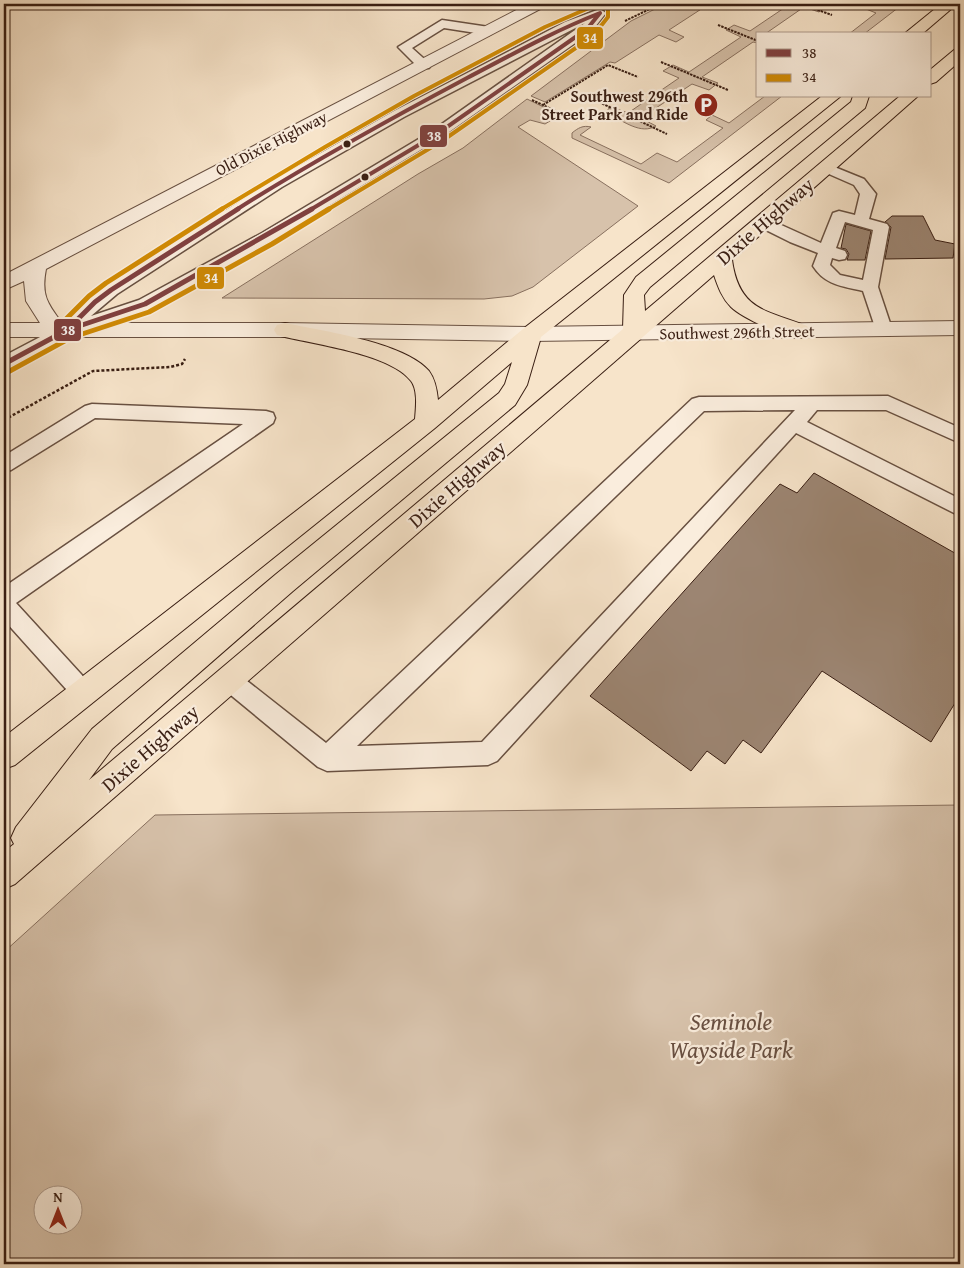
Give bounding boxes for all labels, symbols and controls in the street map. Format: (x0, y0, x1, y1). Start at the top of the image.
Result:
line badge: 34 (576, 26, 604, 50)
text: 34 (583, 28, 597, 48)
legend (756, 32, 932, 98)
text: 38 (802, 42, 816, 63)
text: 34 (802, 66, 816, 87)
place label: Southwest 296th Street Park and Ride (541, 84, 689, 126)
parking icon: Southwest 296th Street Park and Ride (693, 92, 719, 118)
street label: Old Dixie Highway (211, 104, 331, 182)
line badge: 38 (419, 124, 448, 148)
text: 38 (427, 126, 441, 146)
unlabelled marker (342, 139, 352, 149)
street label: Dixie Highway (710, 170, 820, 271)
unlabelled marker (360, 172, 370, 182)
line badge: 34 (196, 266, 225, 290)
text: 34 (204, 268, 218, 288)
line badge: 38 (53, 318, 82, 342)
street label: Southwest 296th Street (659, 319, 815, 345)
text: 38 (61, 320, 75, 340)
street label: Dixie Highway (402, 433, 512, 534)
street label: Dixie Highway (95, 697, 205, 798)
park label: Seminole Wayside Park (669, 1004, 793, 1067)
north arrow (32, 1186, 82, 1236)
text: N (53, 1187, 63, 1207)

